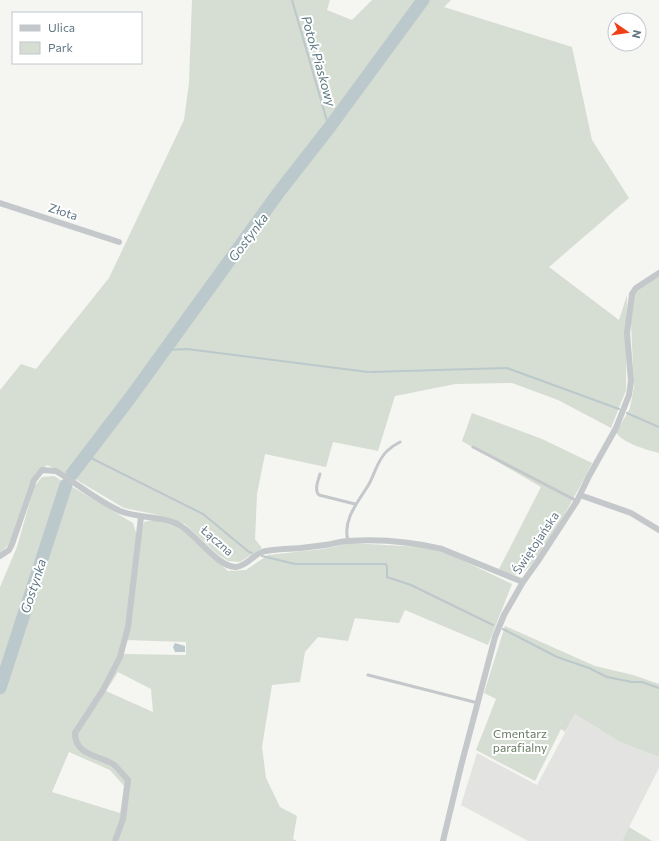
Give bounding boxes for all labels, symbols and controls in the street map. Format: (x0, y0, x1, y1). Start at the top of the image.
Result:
legend (12, 12, 142, 64)
north arrow (607, 12, 647, 52)
water label: Potok Piaskowy (298, 14, 340, 109)
text: Ulica (48, 20, 75, 34)
text: N (630, 29, 644, 40)
text: Park (48, 40, 74, 54)
street label: Złota (47, 200, 80, 222)
water label: Gostynka (225, 210, 271, 264)
street label: Świętojańska (509, 509, 561, 576)
street label: Łączna (198, 522, 237, 558)
water label: Gostynka (17, 557, 49, 615)
park label: Cmentarz parafialny (493, 726, 547, 754)

